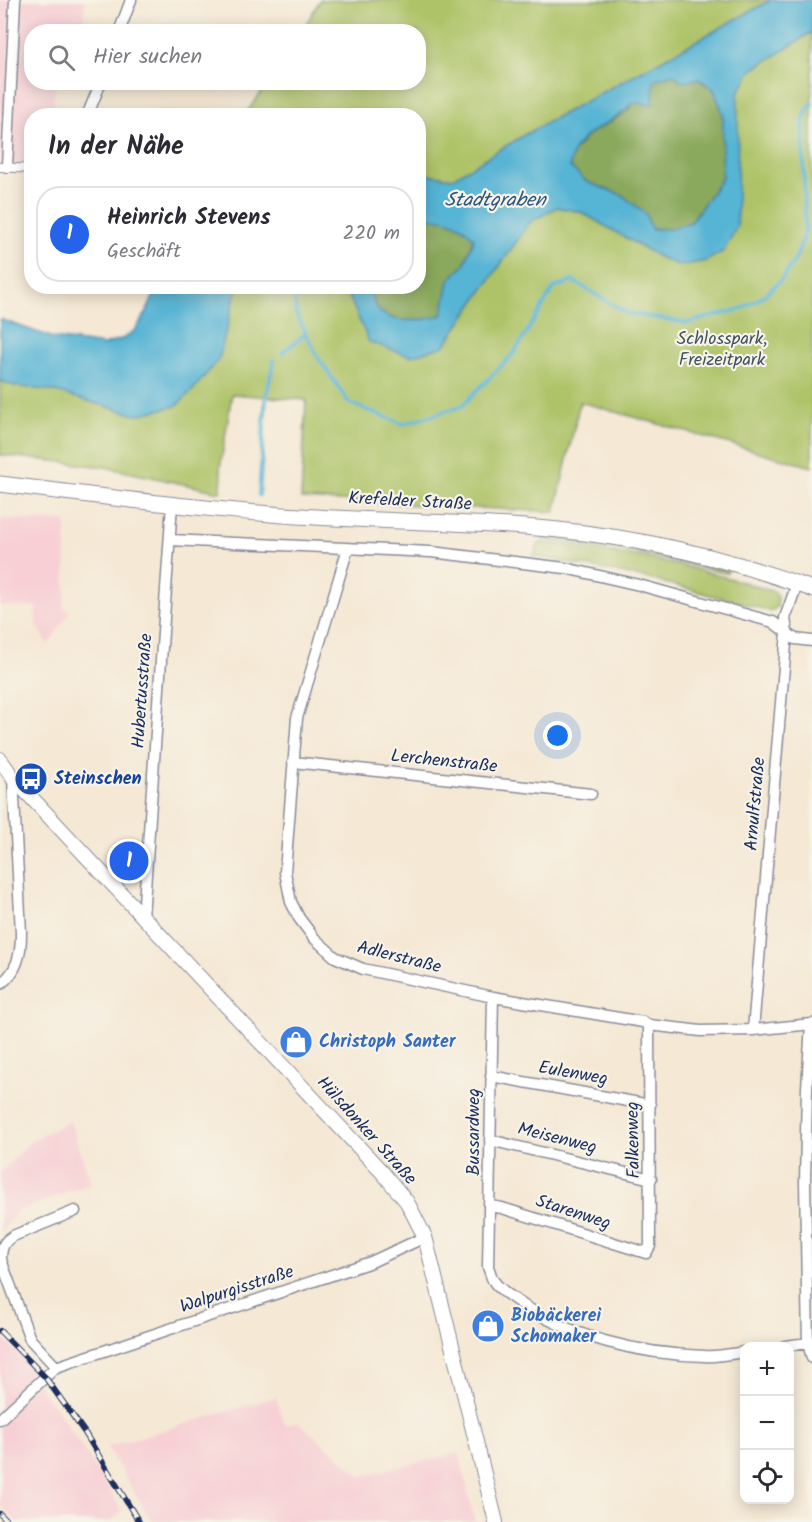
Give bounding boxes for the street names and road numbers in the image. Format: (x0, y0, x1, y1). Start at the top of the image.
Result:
street label: Krefelder Straße (347, 484, 473, 520)
street label: Hubertusstraße (125, 633, 161, 749)
street label: Lerchenstraße (389, 742, 499, 782)
street label: Arnulfstraße (737, 756, 775, 852)
street label: Adlerstraße (354, 934, 444, 982)
street label: Eulenweg (536, 1054, 610, 1094)
street label: Hülsdonker Straße (309, 1070, 423, 1192)
street label: Bussardweg (460, 1088, 489, 1176)
street label: Falkenweg (619, 1101, 649, 1179)
street label: Meisenweg (514, 1115, 600, 1163)
street label: Starenweg (532, 1187, 614, 1239)
street label: Walpurgisstraße (176, 1258, 298, 1322)

